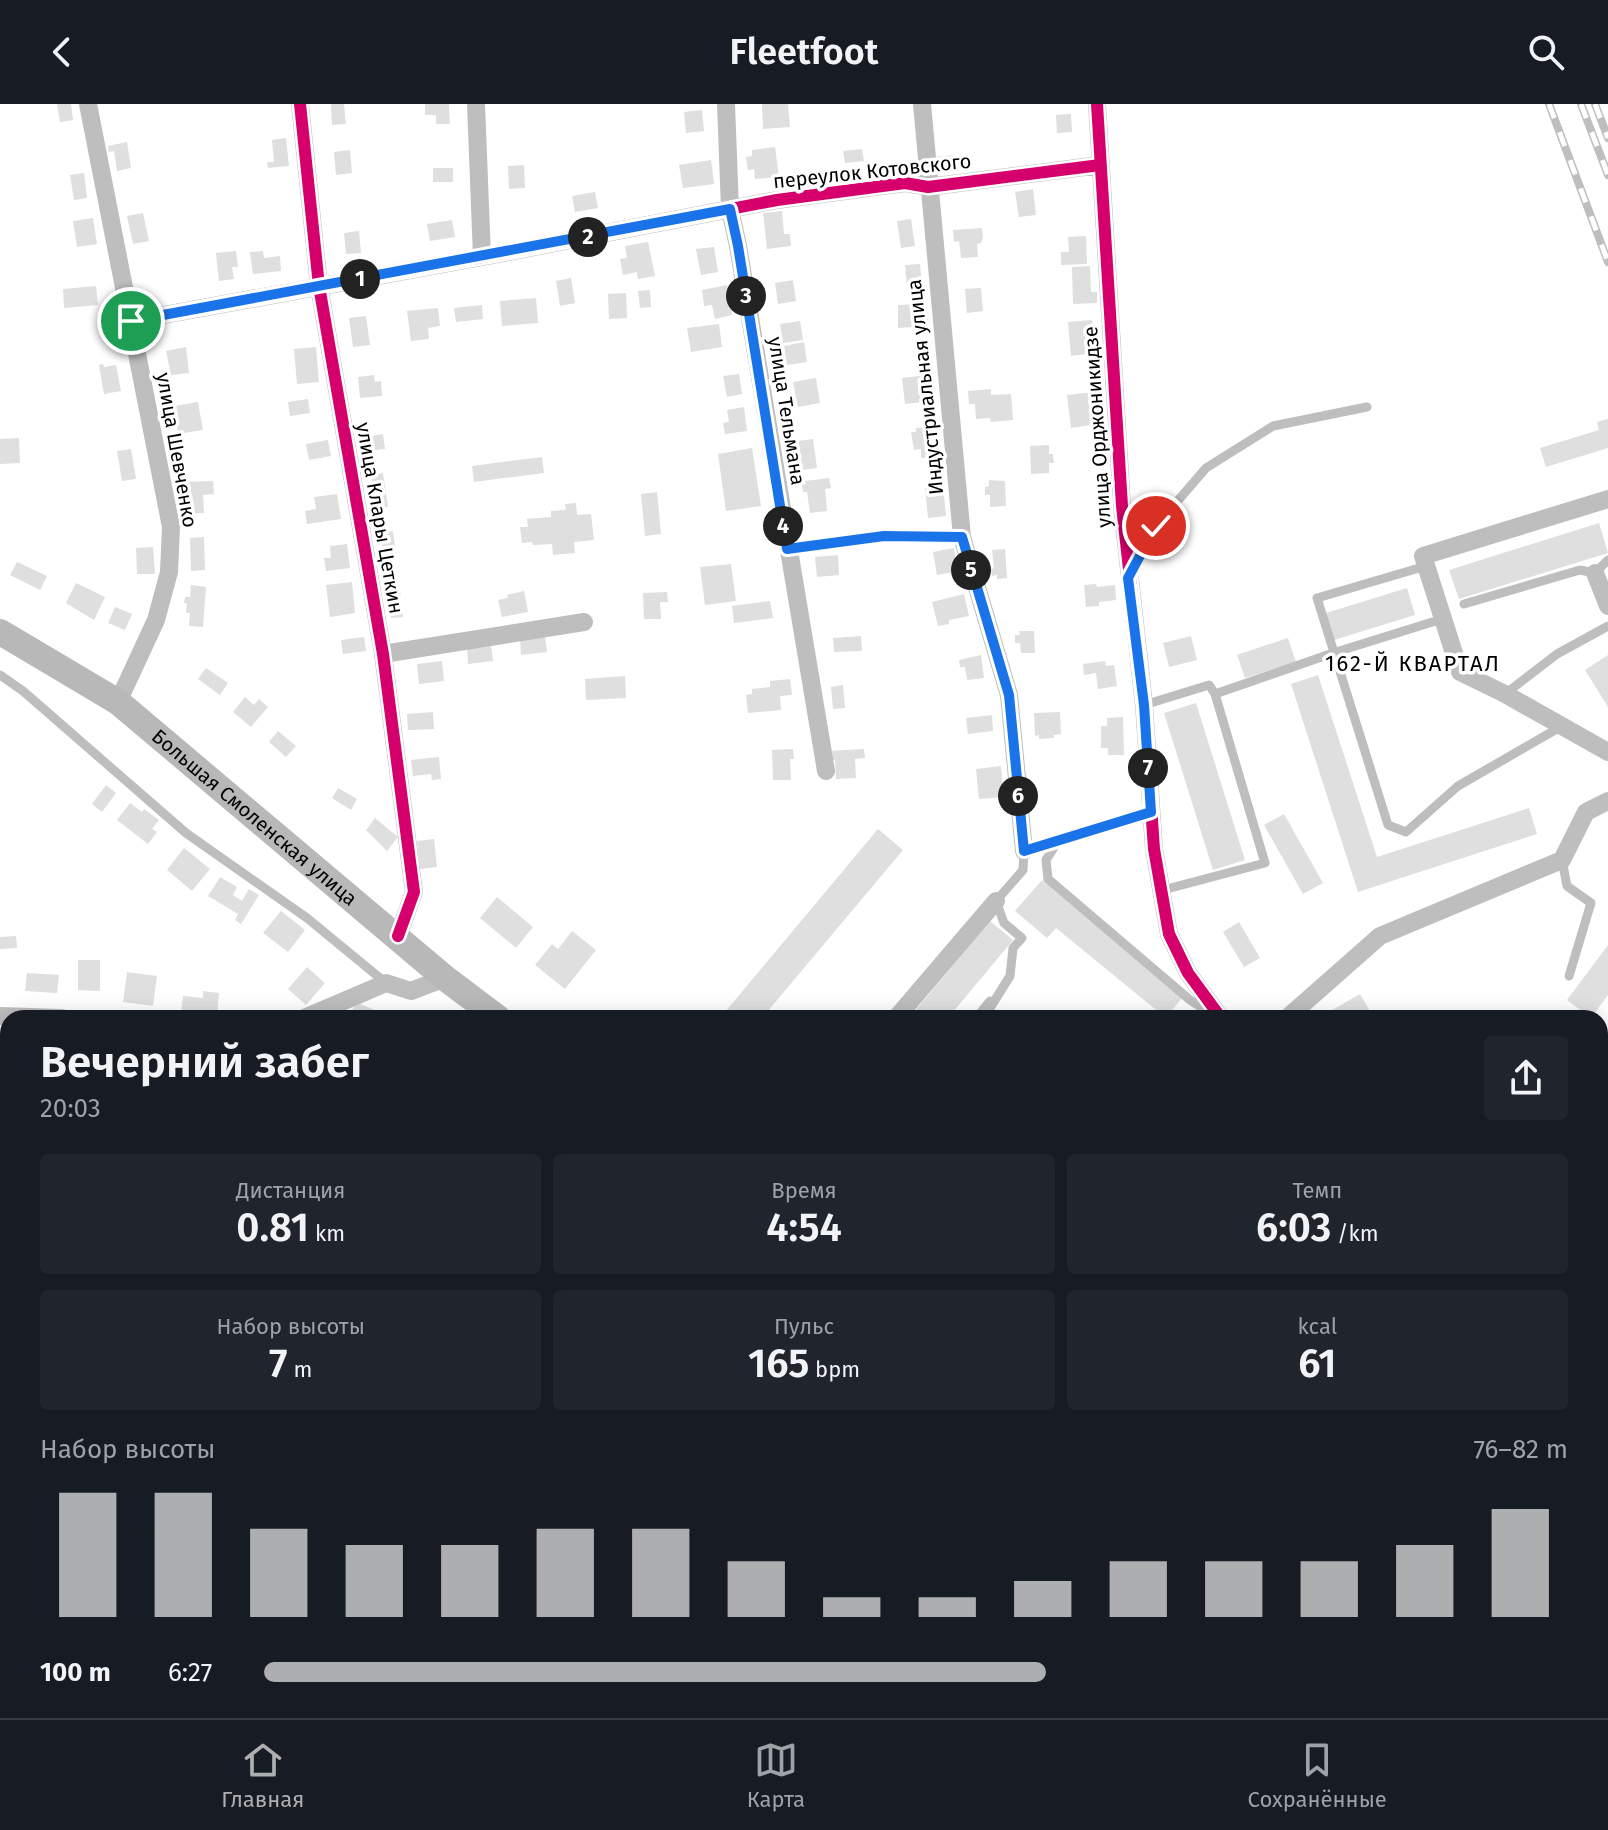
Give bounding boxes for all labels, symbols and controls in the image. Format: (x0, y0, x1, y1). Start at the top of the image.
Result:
icon: back (40, 30, 84, 74)
text: Fleetfoot (729, 30, 879, 74)
icon: search (1524, 30, 1568, 74)
street label: переулок Котовского (772, 149, 972, 193)
pin: 2 (568, 217, 608, 257)
text: 2 (582, 223, 594, 250)
pin: 1 (340, 259, 380, 299)
text: 1 (355, 265, 365, 292)
pin: 3 (726, 276, 766, 316)
street label: Индустриальная улица (902, 278, 948, 496)
text: 3 (740, 282, 752, 309)
pin (97, 287, 165, 355)
icon: arrive (109, 299, 153, 343)
street label: улица Орджоникидзе (1078, 326, 1116, 528)
street label: улица Тельмана (763, 335, 811, 487)
street label: улица Шевченко (152, 371, 202, 529)
street label: улица Клары Цеткин (351, 420, 409, 616)
pin (1122, 492, 1190, 560)
icon: check (1134, 504, 1178, 548)
pin: 4 (763, 506, 803, 546)
text: 4 (777, 512, 789, 539)
pin: 5 (951, 550, 991, 590)
text: 5 (965, 556, 977, 583)
district label: 162-Й КВАРТАЛ (1325, 650, 1501, 677)
street label: Большая Смоленская улица (147, 724, 362, 911)
pin: 7 (1128, 748, 1168, 788)
text: 7 (1143, 754, 1153, 781)
pin: 6 (998, 776, 1038, 816)
text: 6 (1012, 782, 1024, 809)
text: Вечерний забег (40, 1036, 369, 1089)
button: share (1484, 1036, 1568, 1120)
text: 20:03 (40, 1093, 101, 1124)
text: Дистанция (236, 1177, 345, 1204)
text: Время (771, 1177, 837, 1204)
text: Темп (1292, 1177, 1342, 1204)
text: 0.81 (236, 1204, 309, 1252)
text: 4:54 (766, 1204, 842, 1252)
text: 6:03 (1256, 1204, 1331, 1252)
text: km (309, 1220, 345, 1247)
text: /km (1331, 1220, 1379, 1247)
text: Набор высоты (216, 1313, 365, 1340)
text: Пульс (774, 1313, 834, 1340)
text: kcal (1298, 1313, 1337, 1340)
text: 7 (269, 1340, 288, 1388)
text: 165 (748, 1340, 809, 1388)
text: 61 (1298, 1340, 1336, 1388)
text: m (288, 1356, 312, 1383)
text: bpm (809, 1356, 860, 1383)
text: Набор высоты (40, 1434, 215, 1465)
text: 76–82 m (1474, 1434, 1568, 1465)
text: 100 m (40, 1657, 111, 1688)
text: 6:27 (168, 1657, 212, 1688)
tab: Главная (221, 1738, 304, 1813)
tab: Карта (747, 1738, 805, 1813)
tab: Сохранённые (1248, 1738, 1387, 1813)

